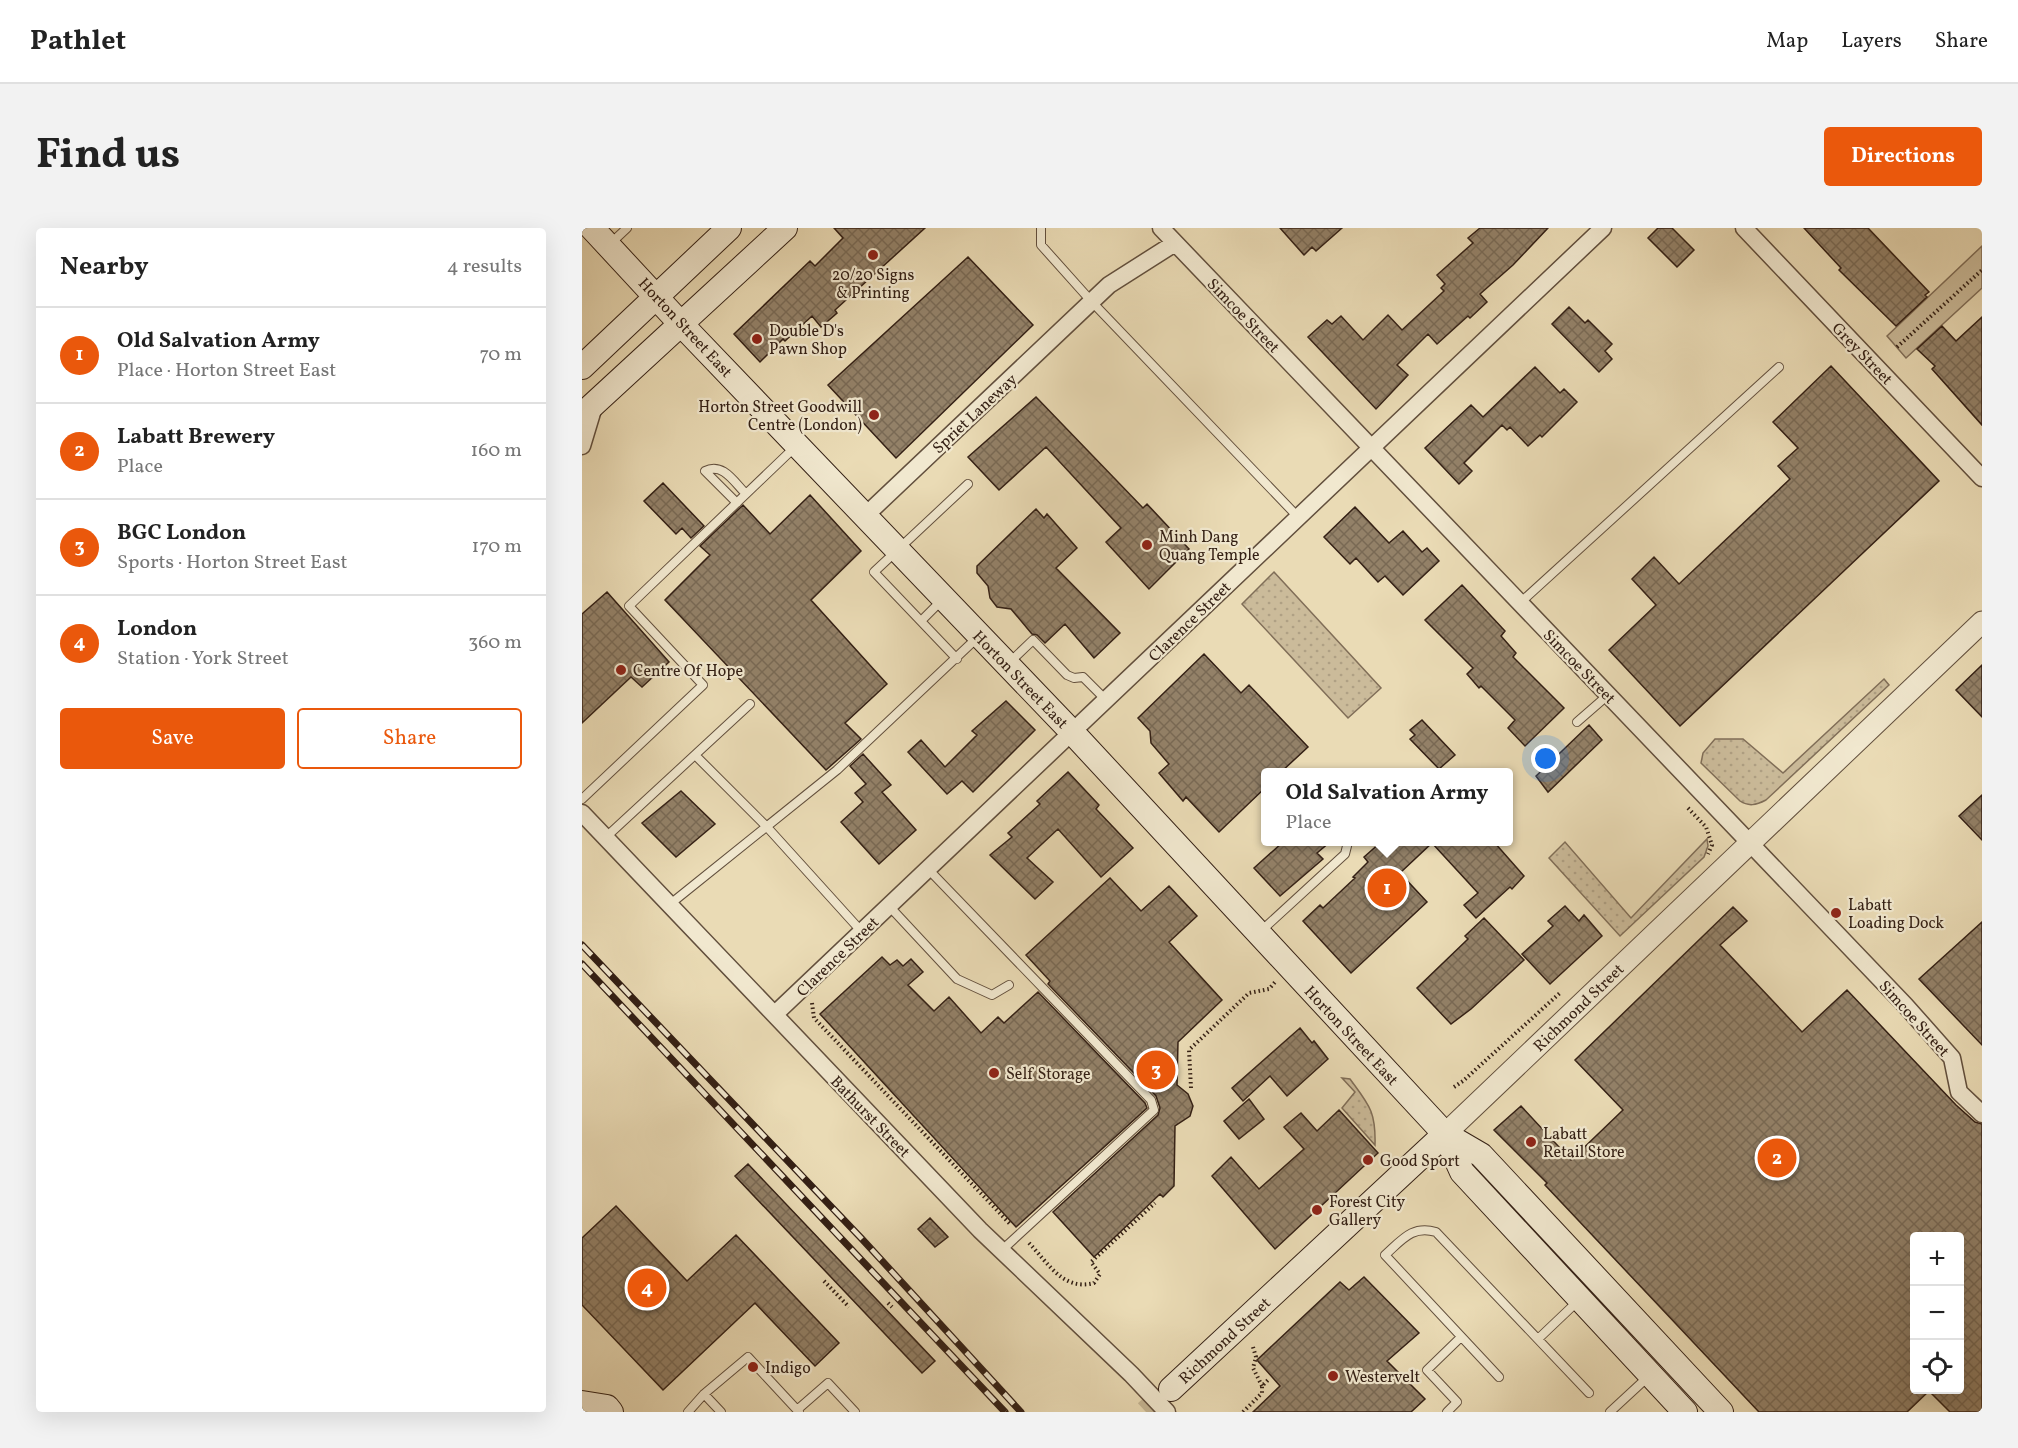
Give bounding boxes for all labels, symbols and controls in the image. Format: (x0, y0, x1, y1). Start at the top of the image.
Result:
text: Pathlet (30, 22, 126, 61)
text: Map (1766, 27, 1808, 56)
text: Layers (1841, 27, 1902, 56)
text: Share (1935, 27, 1988, 56)
text: Find us (36, 127, 180, 186)
button: Directions (1824, 127, 1982, 186)
marker: 20/20 Signs & Printing (866, 248, 880, 262)
text: Nearby (60, 249, 149, 285)
text: 4 results (447, 253, 522, 281)
place label: 20/20 Signs & Printing (832, 265, 914, 305)
street label: Horton Street East (632, 274, 737, 383)
street label: Simcoe Street (1201, 274, 1284, 359)
street label: Grey Street (1826, 318, 1897, 391)
place label: Double D's Pawn Shop (769, 321, 847, 361)
text: Old Salvation Army (117, 326, 320, 357)
marker: Double D's Pawn Shop (750, 332, 764, 346)
text: 1 (75, 341, 84, 369)
text: 70 m (479, 341, 522, 369)
text: Place · Horton Street East (117, 357, 336, 385)
street label: Spriet Laneway (928, 369, 1023, 459)
place label: Horton Street Goodwill Centre (London) (698, 397, 862, 437)
marker: Horton Street Goodwill Centre (London) (867, 408, 881, 422)
text: Labatt Brewery (117, 422, 275, 453)
text: 2 (74, 437, 85, 465)
text: 160 m (470, 437, 522, 465)
text: Place (117, 453, 163, 481)
text: BGC London (117, 518, 246, 549)
place label: Minh Dang Quang Temple (1159, 527, 1260, 567)
text: 3 (74, 533, 85, 561)
text: 170 m (472, 533, 522, 561)
marker: Minh Dang Quang Temple (1140, 538, 1154, 552)
text: Sports · Horton Street East (117, 549, 347, 577)
street label: Clarence Street (1144, 577, 1237, 667)
text: London (117, 614, 197, 645)
street label: Simcoe Street (1537, 625, 1620, 710)
street label: Horton Street East (967, 626, 1073, 735)
text: 4 (73, 629, 86, 657)
text: 360 m (468, 629, 522, 657)
text: Station · York Street (117, 645, 289, 673)
place label: Centre Of Hope (633, 661, 743, 683)
marker: Centre Of Hope (614, 663, 628, 677)
button: Save (60, 708, 285, 769)
button: Share (297, 708, 522, 769)
your location (1531, 744, 1560, 773)
popup (1261, 768, 1513, 846)
text: Old Salvation Army (1286, 778, 1488, 809)
text: Place (1286, 809, 1332, 837)
pin: 1 (1368, 866, 1406, 910)
place label: Labatt Loading Dock (1848, 895, 1944, 935)
marker: Labatt Loading Dock (1829, 906, 1843, 920)
street label: Clarence Street (792, 912, 885, 1002)
street label: Richmond Street (1529, 959, 1630, 1057)
street label: Simcoe Street (1873, 976, 1954, 1063)
street label: Horton Street East (1298, 982, 1403, 1091)
pin: 3 (1136, 1048, 1176, 1092)
place label: Self Storage (1006, 1064, 1091, 1086)
marker: Self Storage (987, 1066, 1001, 1080)
street label: Bathurst Street (825, 1072, 915, 1163)
place label: Labatt Retail Store (1543, 1124, 1625, 1164)
marker: Labatt Retail Store (1524, 1135, 1538, 1149)
pin: 2 (1758, 1136, 1796, 1180)
place label: Good Sport (1380, 1151, 1460, 1173)
marker: Good Sport (1361, 1153, 1375, 1167)
place label: Forest City Gallery (1329, 1192, 1406, 1232)
marker: Forest City Gallery (1310, 1203, 1324, 1217)
map controls (1910, 1232, 1964, 1394)
button: + (1910, 1232, 1964, 1286)
pin: 4 (628, 1266, 666, 1310)
button: − (1910, 1286, 1964, 1340)
street label: Richmond Street (1175, 1293, 1276, 1390)
button: locate (1910, 1340, 1964, 1394)
place label: Indigo (765, 1358, 811, 1380)
marker: Indigo (746, 1360, 760, 1374)
place label: Westervelt (1345, 1367, 1421, 1389)
marker: Westervelt (1326, 1369, 1340, 1383)

